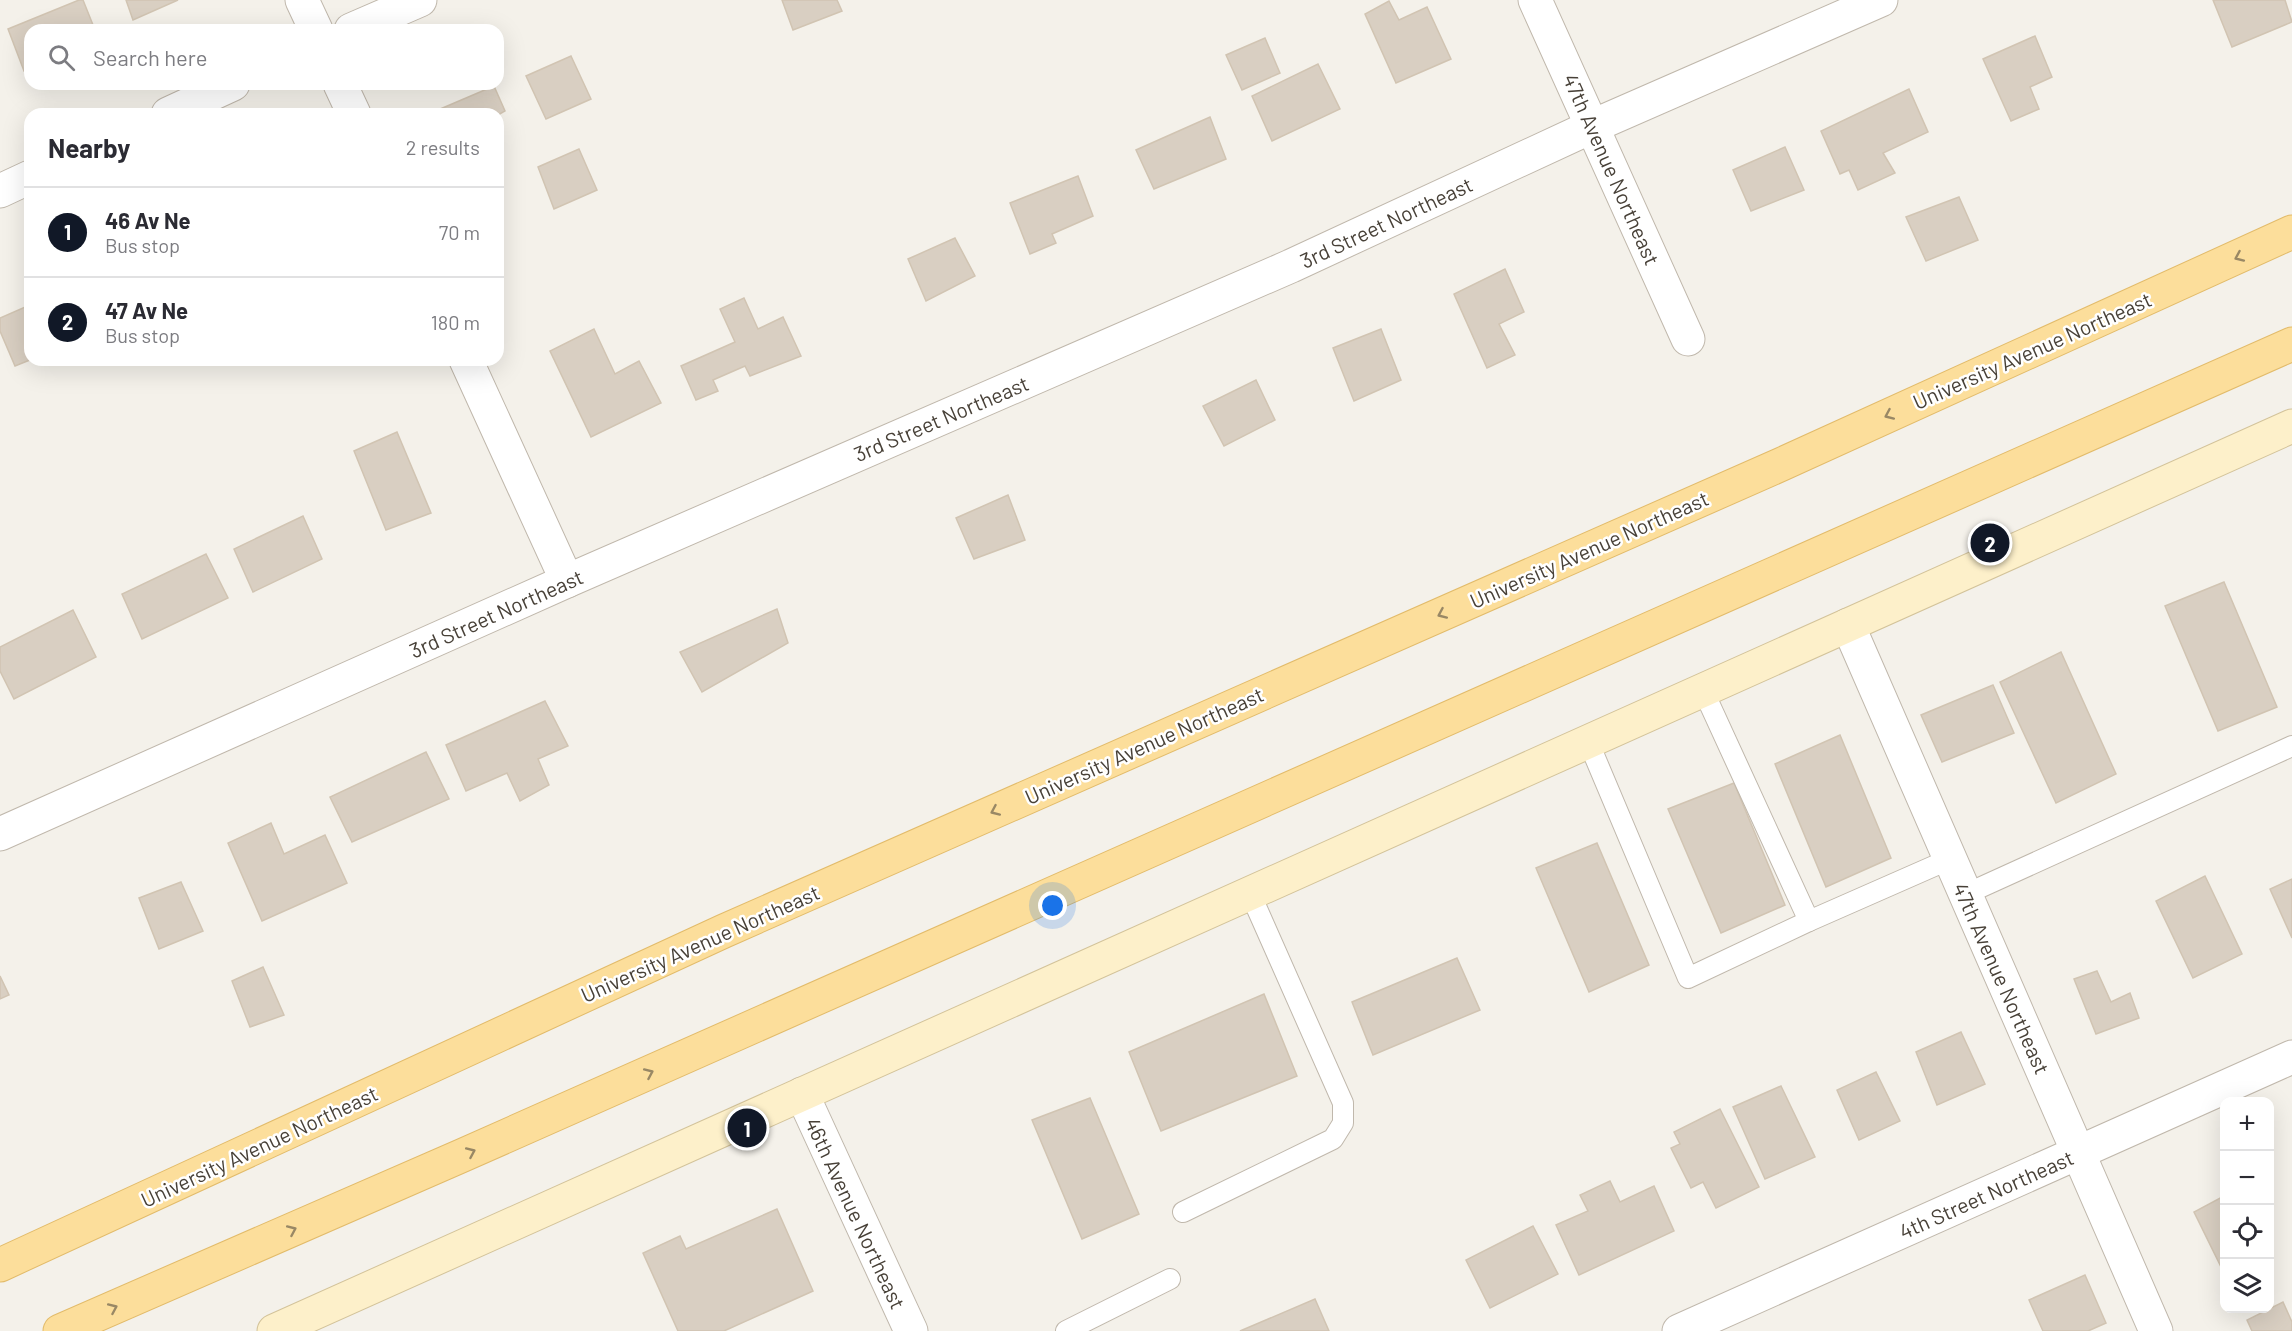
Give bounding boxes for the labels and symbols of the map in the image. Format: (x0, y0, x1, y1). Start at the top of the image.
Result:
street label: 47th Avenue Northeast (1558, 69, 1666, 269)
street label: 3rd Street Northeast (1296, 171, 1476, 273)
one-way arrow (2234, 249, 2245, 261)
street label: University Avenue Northeast (1909, 286, 2155, 414)
street label: 3rd Street Northeast (850, 370, 1032, 466)
one-way arrow (1884, 408, 1895, 420)
street label: University Avenue Northeast (1466, 485, 1712, 613)
pin: 2 (1970, 520, 2010, 566)
street label: 3rd Street Northeast (405, 563, 587, 663)
one-way arrow (1438, 607, 1449, 619)
street label: University Avenue Northeast (1021, 681, 1267, 809)
one-way arrow (990, 804, 1001, 816)
street label: 47th Avenue Northeast (1948, 878, 2056, 1078)
street label: University Avenue Northeast (577, 879, 823, 1007)
your location (1038, 891, 1067, 920)
one-way arrow (643, 1068, 654, 1080)
street label: University Avenue Northeast (137, 1080, 381, 1212)
pin: 1 (728, 1106, 766, 1150)
street label: 46th Avenue Northeast (801, 1113, 911, 1313)
street label: 4th Street Northeast (1895, 1144, 2077, 1244)
one-way arrow (464, 1147, 475, 1159)
one-way arrow (286, 1225, 297, 1237)
one-way arrow (107, 1303, 118, 1315)

